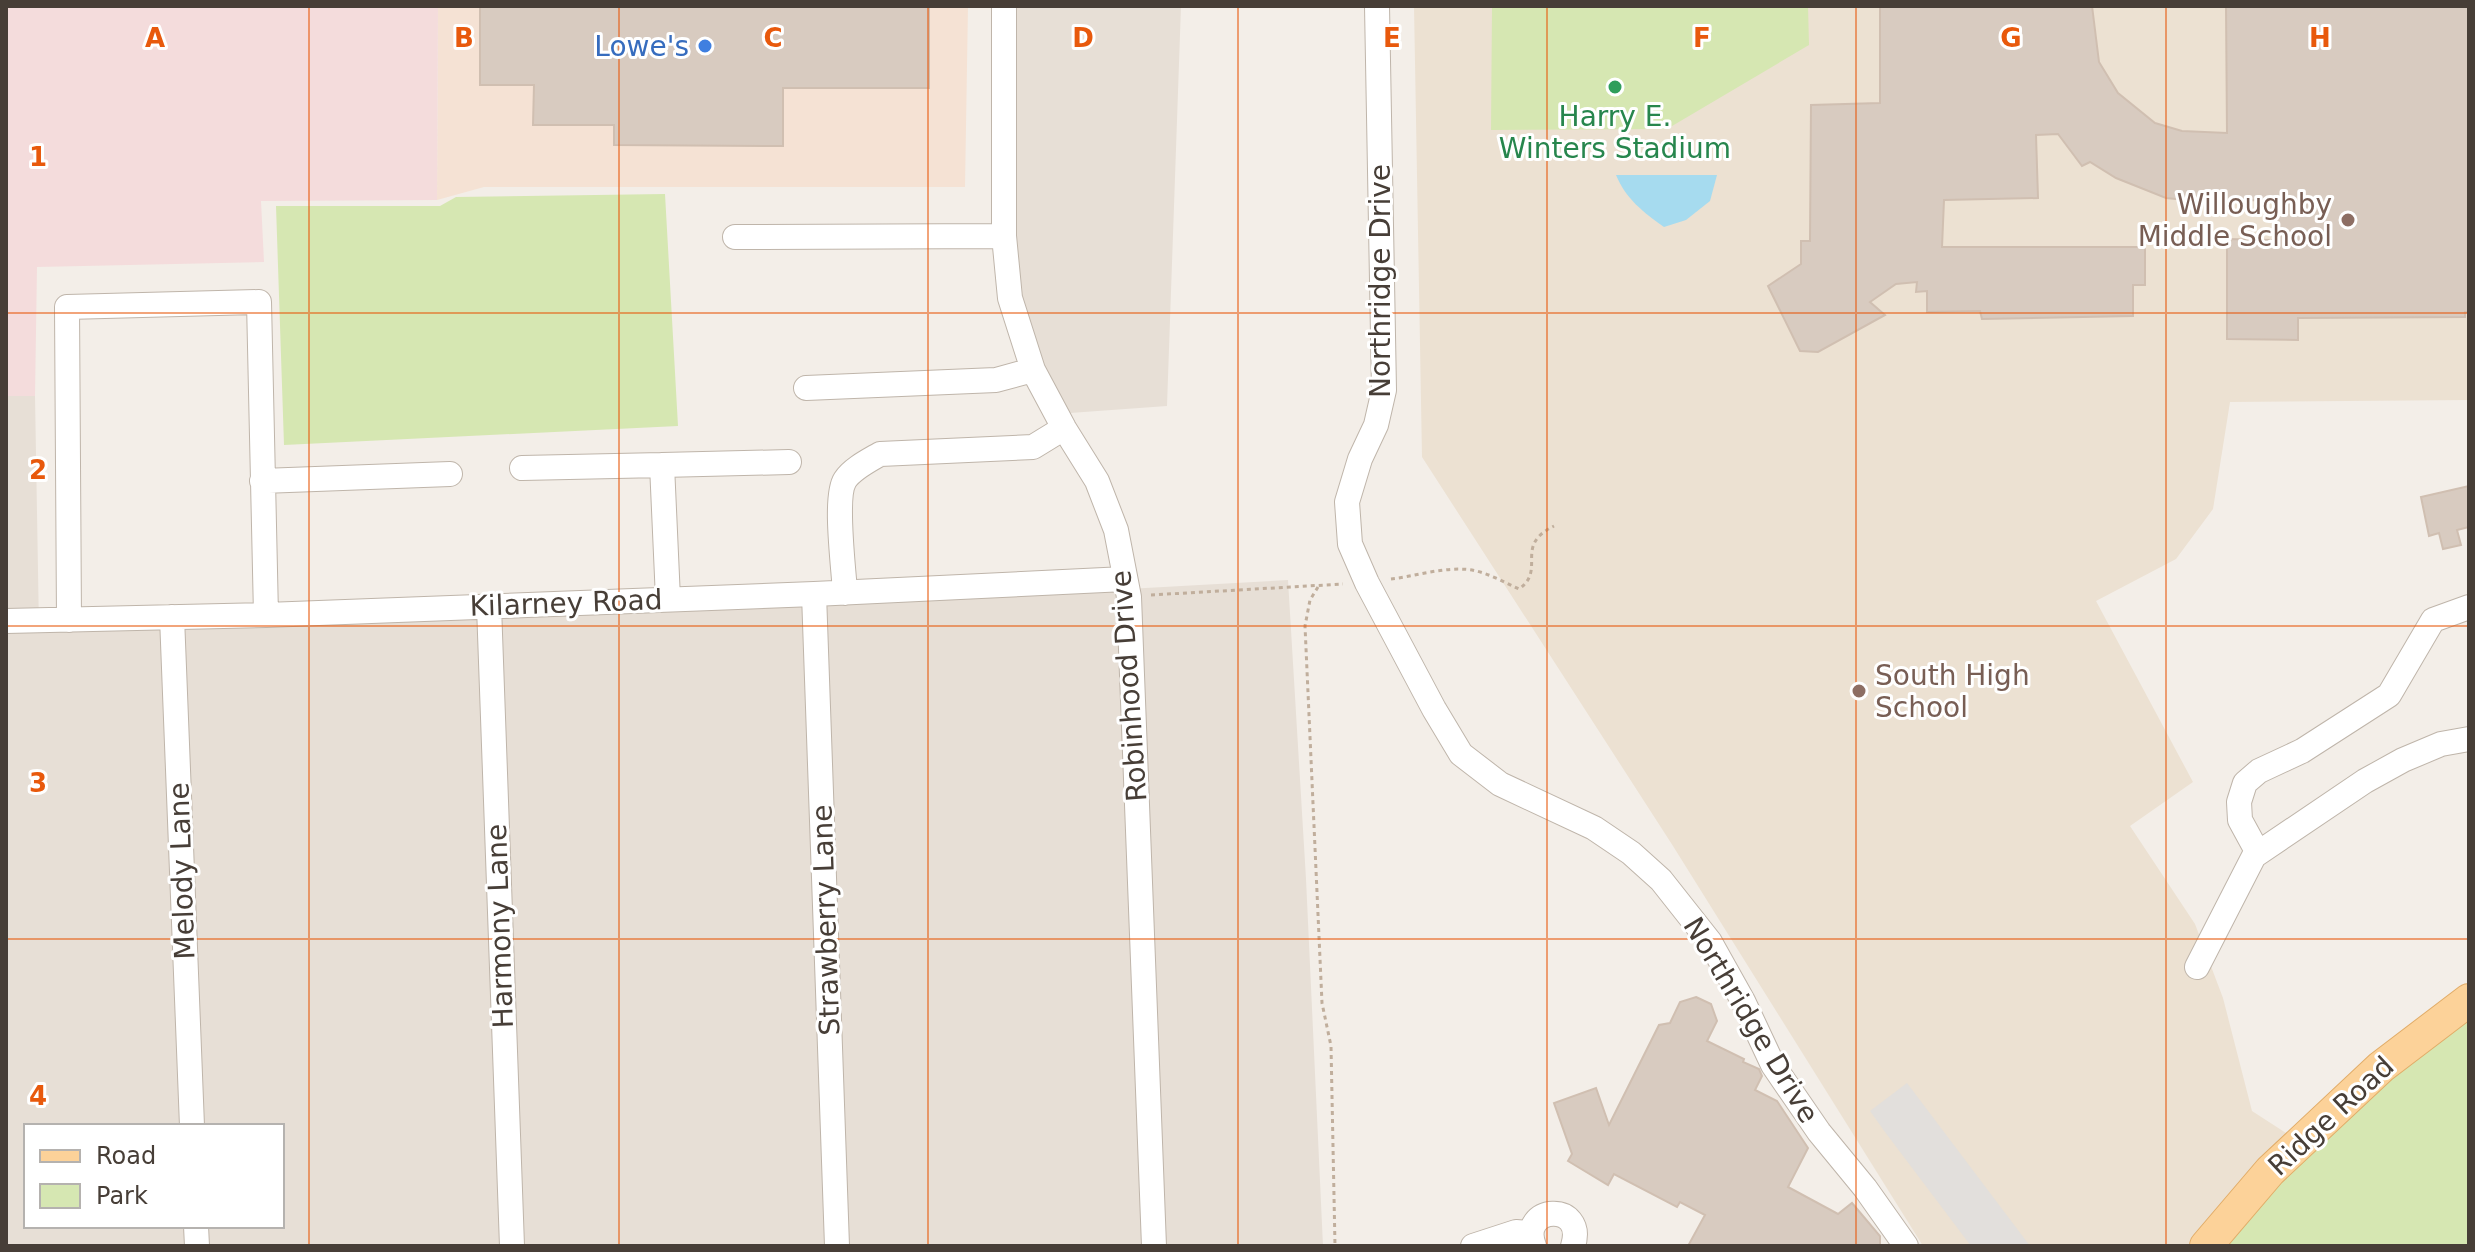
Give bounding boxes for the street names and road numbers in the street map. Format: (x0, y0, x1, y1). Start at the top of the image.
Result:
street label: Northridge Drive (1364, 164, 1397, 398)
street label: Robinhood Drive (1104, 569, 1154, 803)
street label: Kilarney Road (469, 583, 663, 623)
street label: Melody Lane (162, 782, 202, 960)
street label: Strawberry Lane (805, 804, 847, 1036)
street label: Harmony Lane (480, 823, 520, 1029)
street label: Northridge Drive (1677, 911, 1825, 1129)
street label: Ridge Road (2262, 1050, 2400, 1182)

